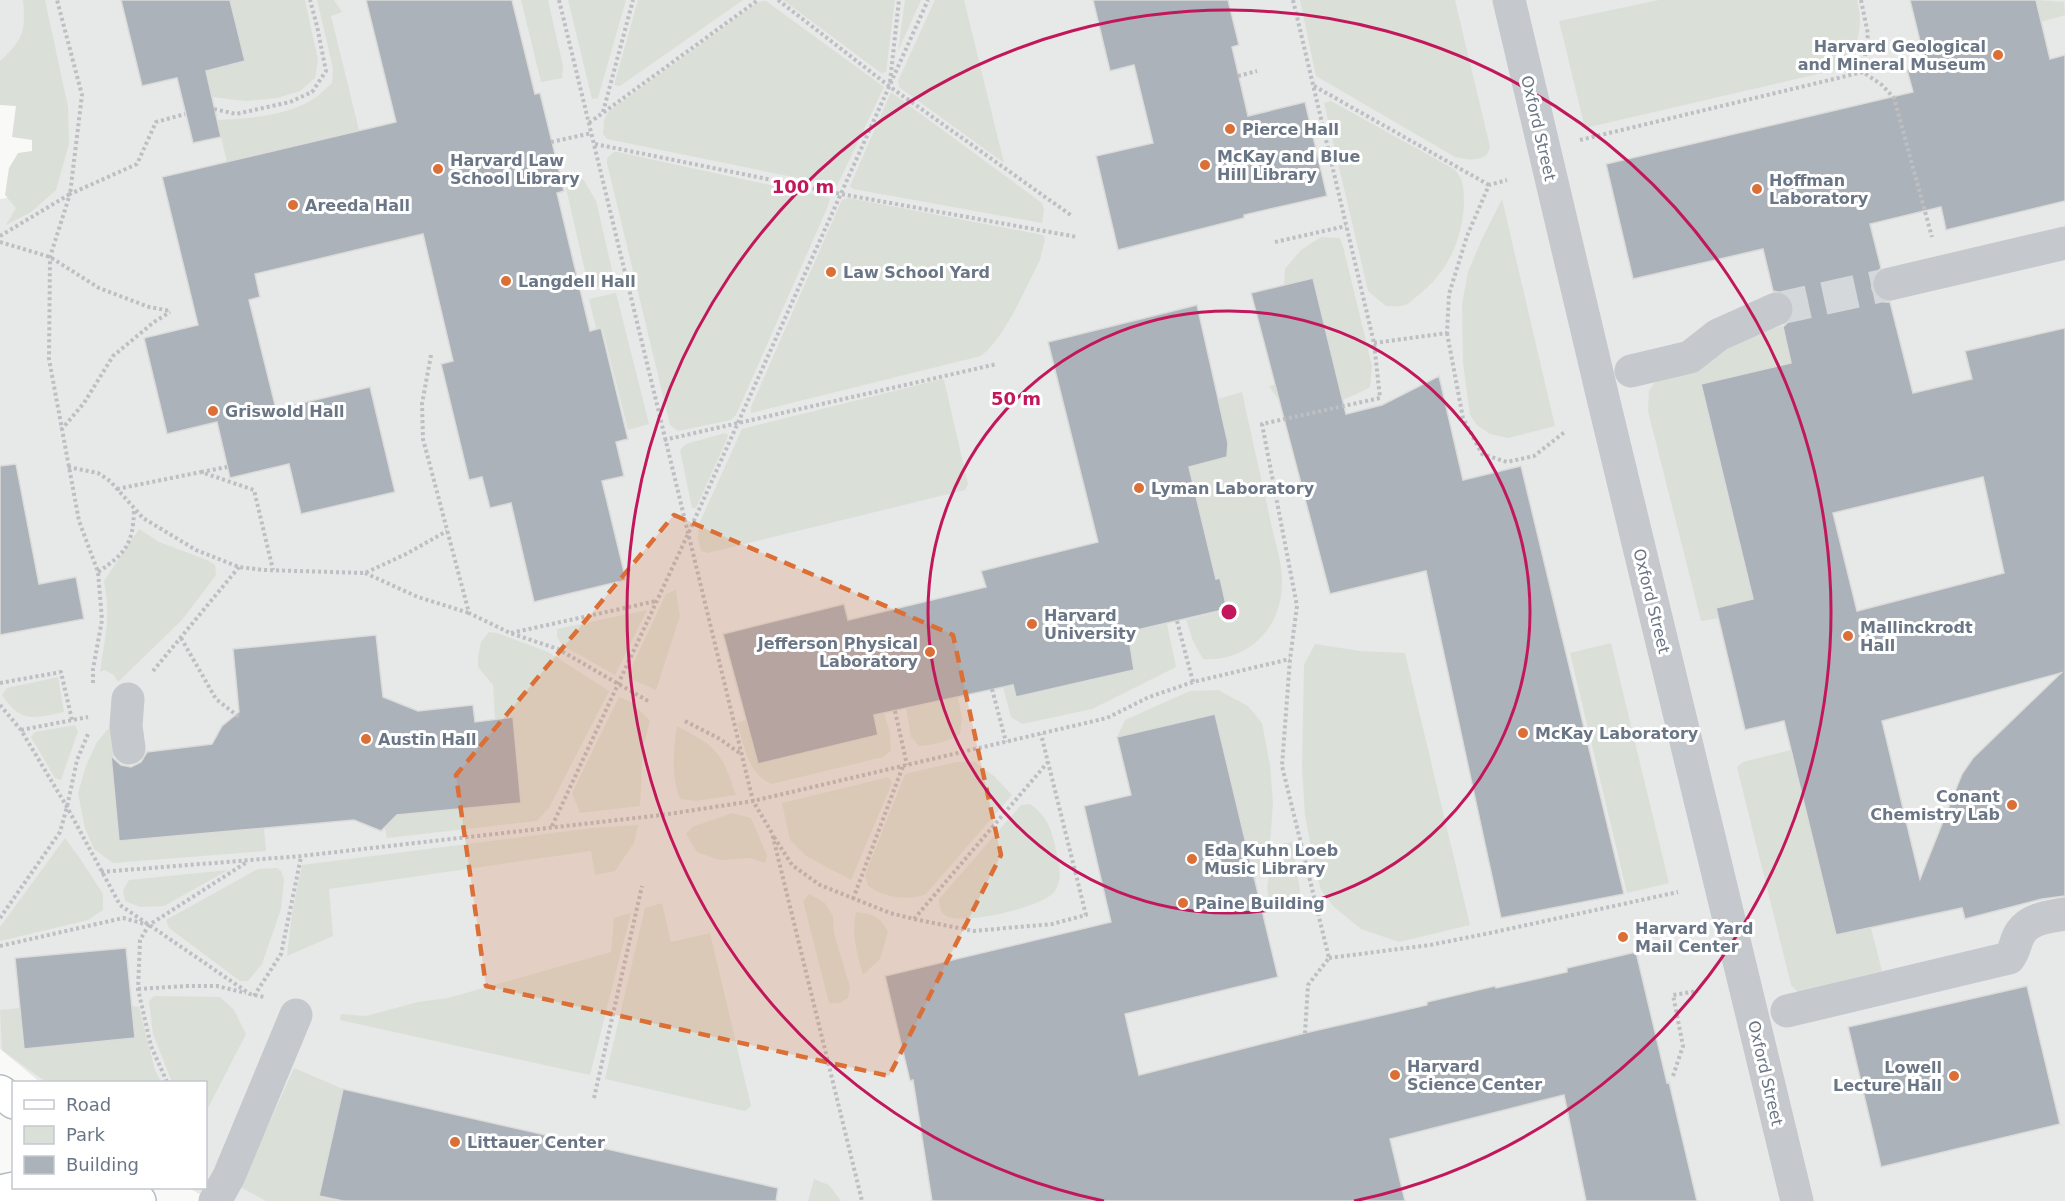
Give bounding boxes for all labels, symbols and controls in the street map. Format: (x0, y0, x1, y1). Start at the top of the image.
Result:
place label: Harvard Geological and Mineral Museum (1798, 37, 1986, 74)
marker: Harvard Geological and Mineral Museum (1991, 48, 2005, 62)
street label: Oxford Street (1517, 74, 1560, 183)
place label: Pierce Hall (1242, 120, 1339, 139)
marker: Pierce Hall (1223, 122, 1237, 136)
place label: McKay and Blue Hill Library (1217, 147, 1360, 184)
place label: Harvard Law School Library (450, 151, 580, 188)
marker: McKay and Blue Hill Library (1198, 158, 1212, 172)
marker: Harvard Law School Library (431, 162, 445, 176)
place label: Hoffman Laboratory (1769, 171, 1869, 208)
text: 100 m (772, 176, 834, 197)
marker: Hoffman Laboratory (1750, 182, 1764, 196)
place label: Areeda Hall (305, 196, 410, 215)
marker: Areeda Hall (286, 198, 300, 212)
place label: Law School Yard (843, 263, 990, 282)
marker: Law School Yard (824, 265, 838, 279)
place label: Langdell Hall (518, 272, 636, 291)
marker: Langdell Hall (499, 274, 513, 288)
text: 50 m (991, 388, 1041, 409)
place label: Griswold Hall (225, 402, 344, 421)
marker: Griswold Hall (206, 404, 220, 418)
place label: Lyman Laboratory (1151, 479, 1315, 498)
marker: Lyman Laboratory (1132, 481, 1146, 495)
street label: Oxford Street (1629, 547, 1674, 656)
centre of rings (1219, 602, 1239, 622)
place label: Harvard University (1044, 606, 1137, 643)
marker: Harvard University (1025, 617, 1039, 631)
place label: Mallinckrodt Hall (1860, 618, 1973, 655)
marker: Mallinckrodt Hall (1841, 629, 1855, 643)
place label: Jefferson Physical Laboratory (757, 634, 919, 671)
marker: Jefferson Physical Laboratory (923, 645, 937, 659)
place label: McKay Laboratory (1535, 724, 1699, 743)
marker: McKay Laboratory (1516, 726, 1530, 740)
place label: Austin Hall (378, 730, 477, 749)
marker: Austin Hall (359, 732, 373, 746)
place label: Conant Chemistry Lab (1870, 787, 2000, 824)
marker: Conant Chemistry Lab (2005, 798, 2019, 812)
place label: Eda Kuhn Loeb Music Library (1204, 841, 1338, 878)
marker: Eda Kuhn Loeb Music Library (1185, 852, 1199, 866)
place label: Paine Building (1195, 894, 1325, 913)
marker: Paine Building (1176, 896, 1190, 910)
place label: Harvard Yard Mail Center (1635, 919, 1753, 956)
marker: Harvard Yard Mail Center (1616, 930, 1630, 944)
street label: Oxford Street (1744, 1019, 1787, 1128)
place label: Harvard Science Center (1407, 1057, 1542, 1094)
place label: Lowell Lecture Hall (1833, 1058, 1942, 1095)
marker: Harvard Science Center (1388, 1068, 1402, 1082)
marker: Lowell Lecture Hall (1947, 1069, 1961, 1083)
legend (12, 1081, 207, 1189)
text: Road (66, 1094, 111, 1115)
text: Park (66, 1124, 105, 1145)
place label: Littauer Center (467, 1133, 605, 1152)
marker: Littauer Center (448, 1135, 462, 1149)
text: Building (66, 1154, 139, 1175)

